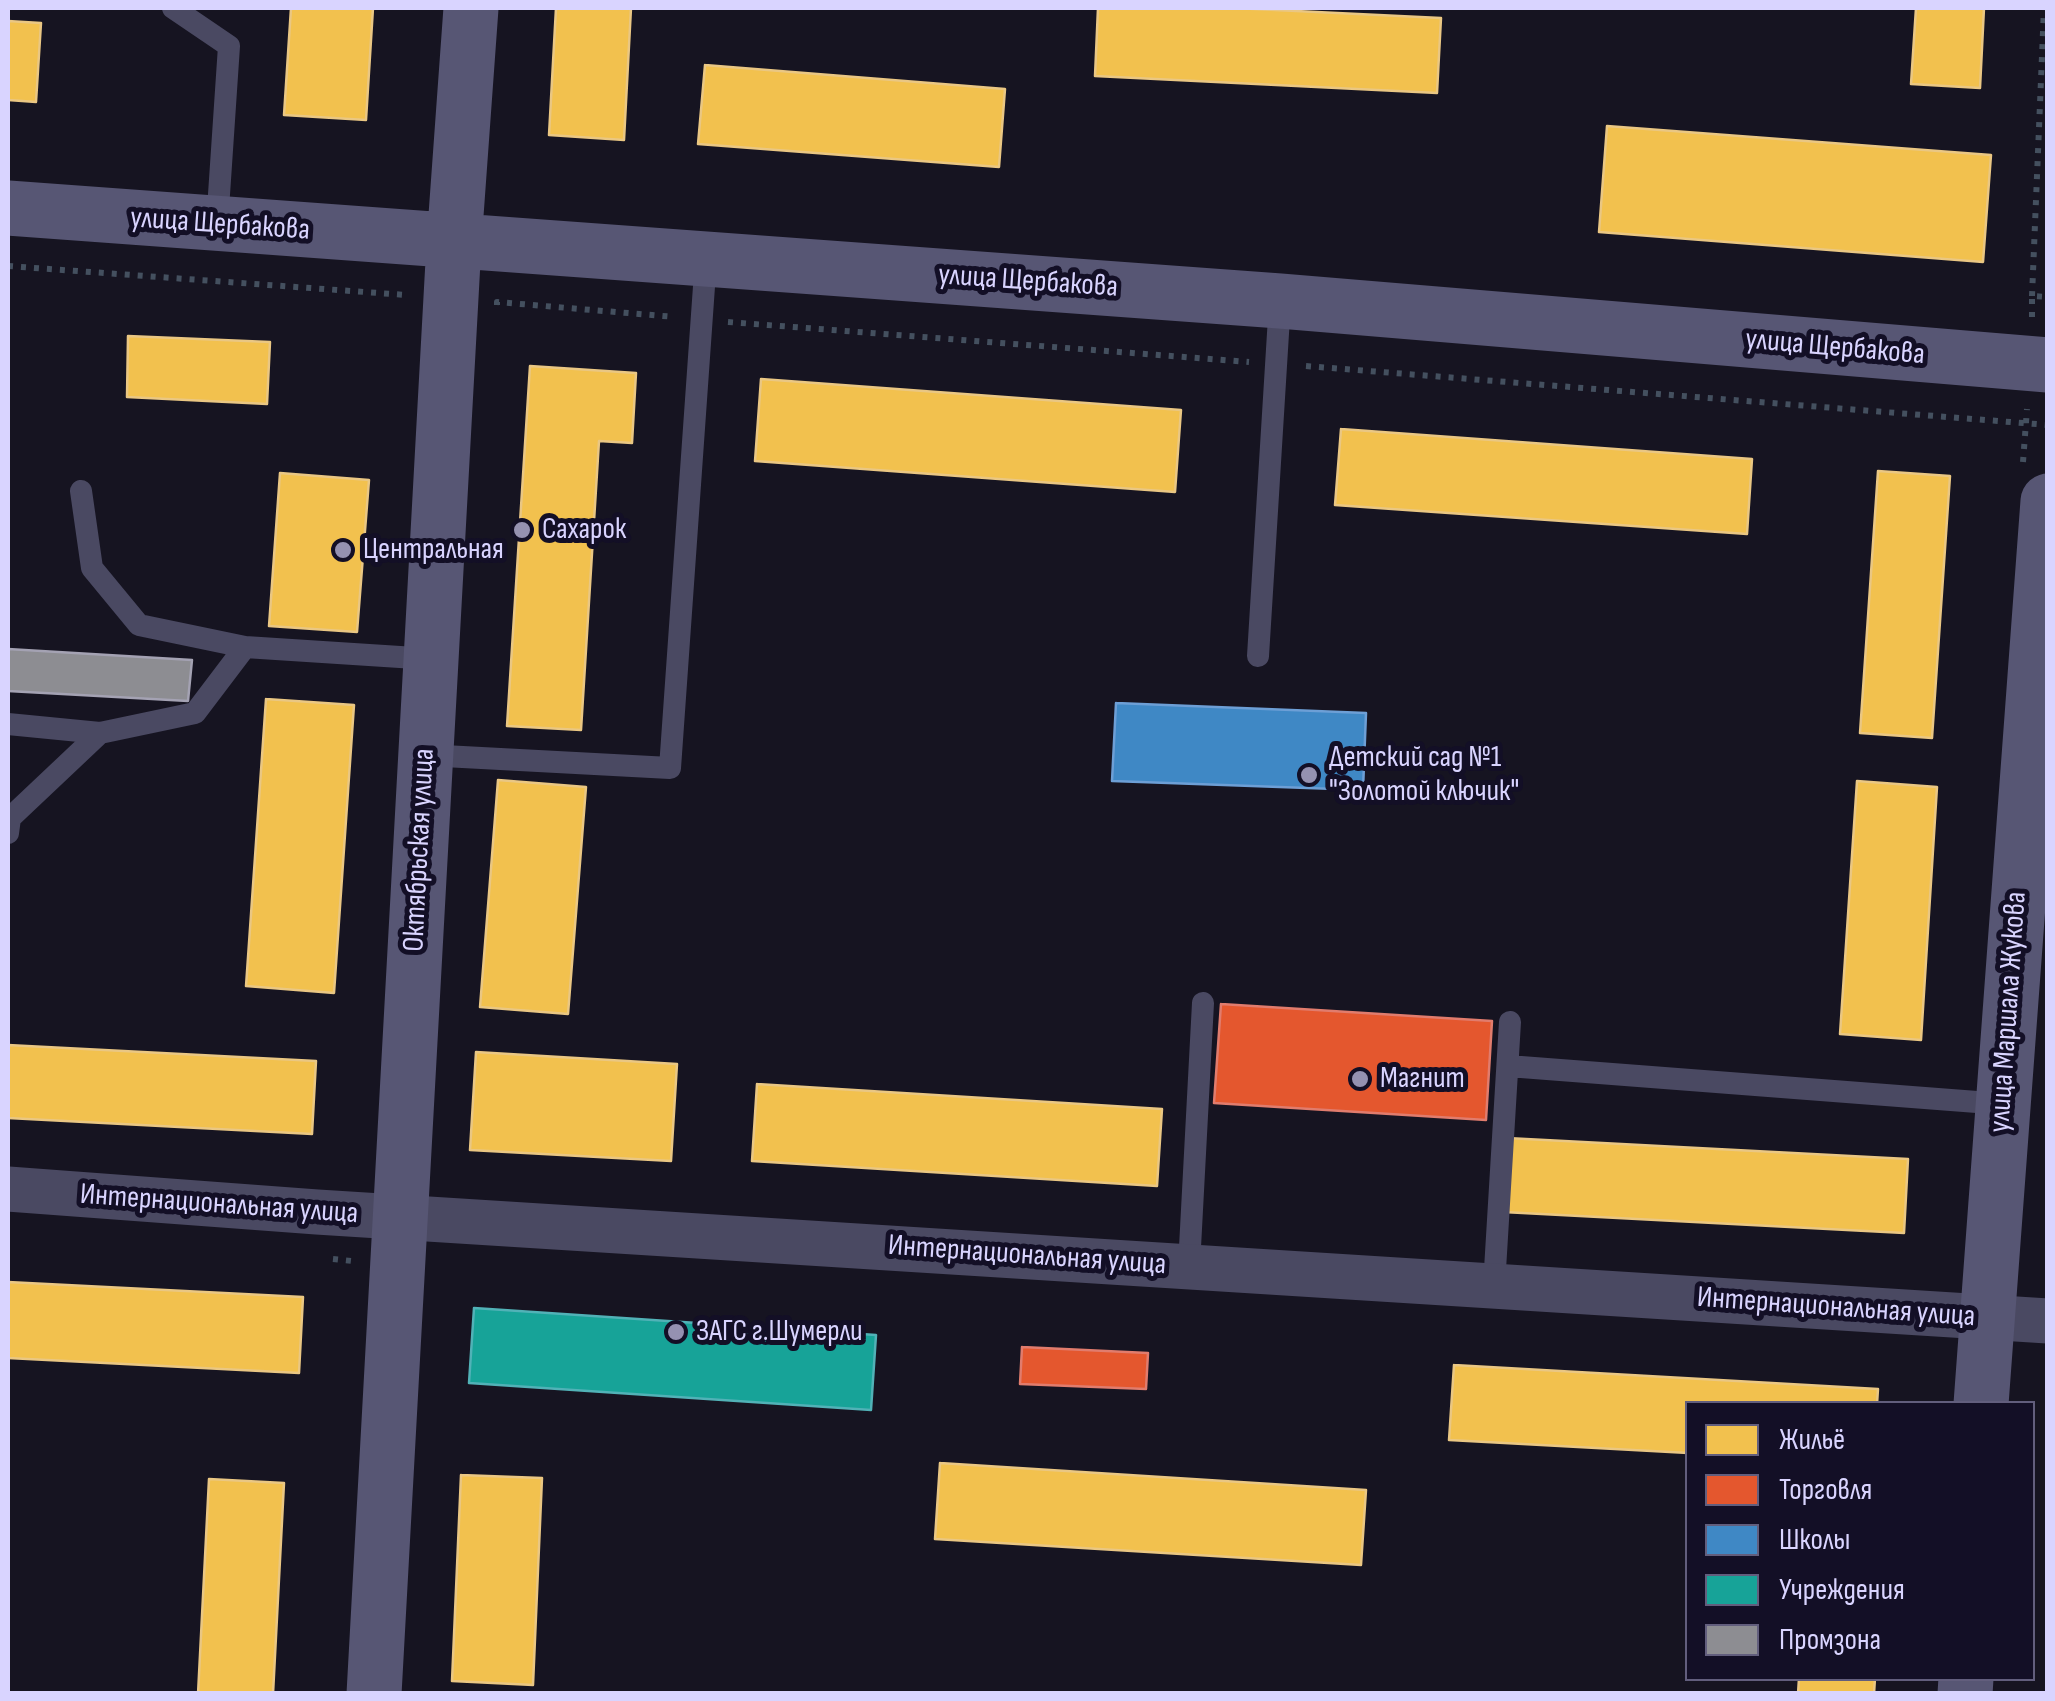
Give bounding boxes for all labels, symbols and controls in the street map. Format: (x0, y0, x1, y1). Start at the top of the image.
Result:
street label: улица Щербакова (129, 201, 311, 249)
street label: улица Щербакова (937, 258, 1119, 306)
street label: улица Щербакова (1744, 322, 1926, 374)
place label: Сахарок (542, 512, 626, 548)
marker: Сахарок (511, 519, 533, 541)
place label: Центральная (363, 532, 504, 568)
marker: Центральная (332, 539, 354, 561)
place label: Детский сад №1 "Золотой ключик" (1329, 740, 1519, 810)
street label: Октябрьская улица (397, 748, 443, 952)
marker: Детский сад №1 "Золотой ключик" (1298, 764, 1320, 786)
street label: улица Маршала Жукова (1983, 890, 2035, 1134)
place label: Магнит (1380, 1061, 1465, 1097)
marker: Магнит (1349, 1068, 1371, 1090)
street label: Интернациональная улица (79, 1177, 359, 1233)
street label: Интернациональная улица (887, 1228, 1167, 1284)
street label: Интернациональная улица (1696, 1280, 1976, 1336)
place label: ЗАГС г.Шумерли (696, 1314, 863, 1350)
marker: ЗАГС г.Шумерли (665, 1321, 687, 1343)
legend (1685, 1401, 2035, 1681)
text: Жильё (1779, 1422, 1845, 1458)
text: Торговля (1779, 1472, 1872, 1508)
text: Школы (1779, 1522, 1850, 1558)
text: Учреждения (1779, 1572, 1905, 1608)
text: Промзона (1779, 1622, 1881, 1658)

